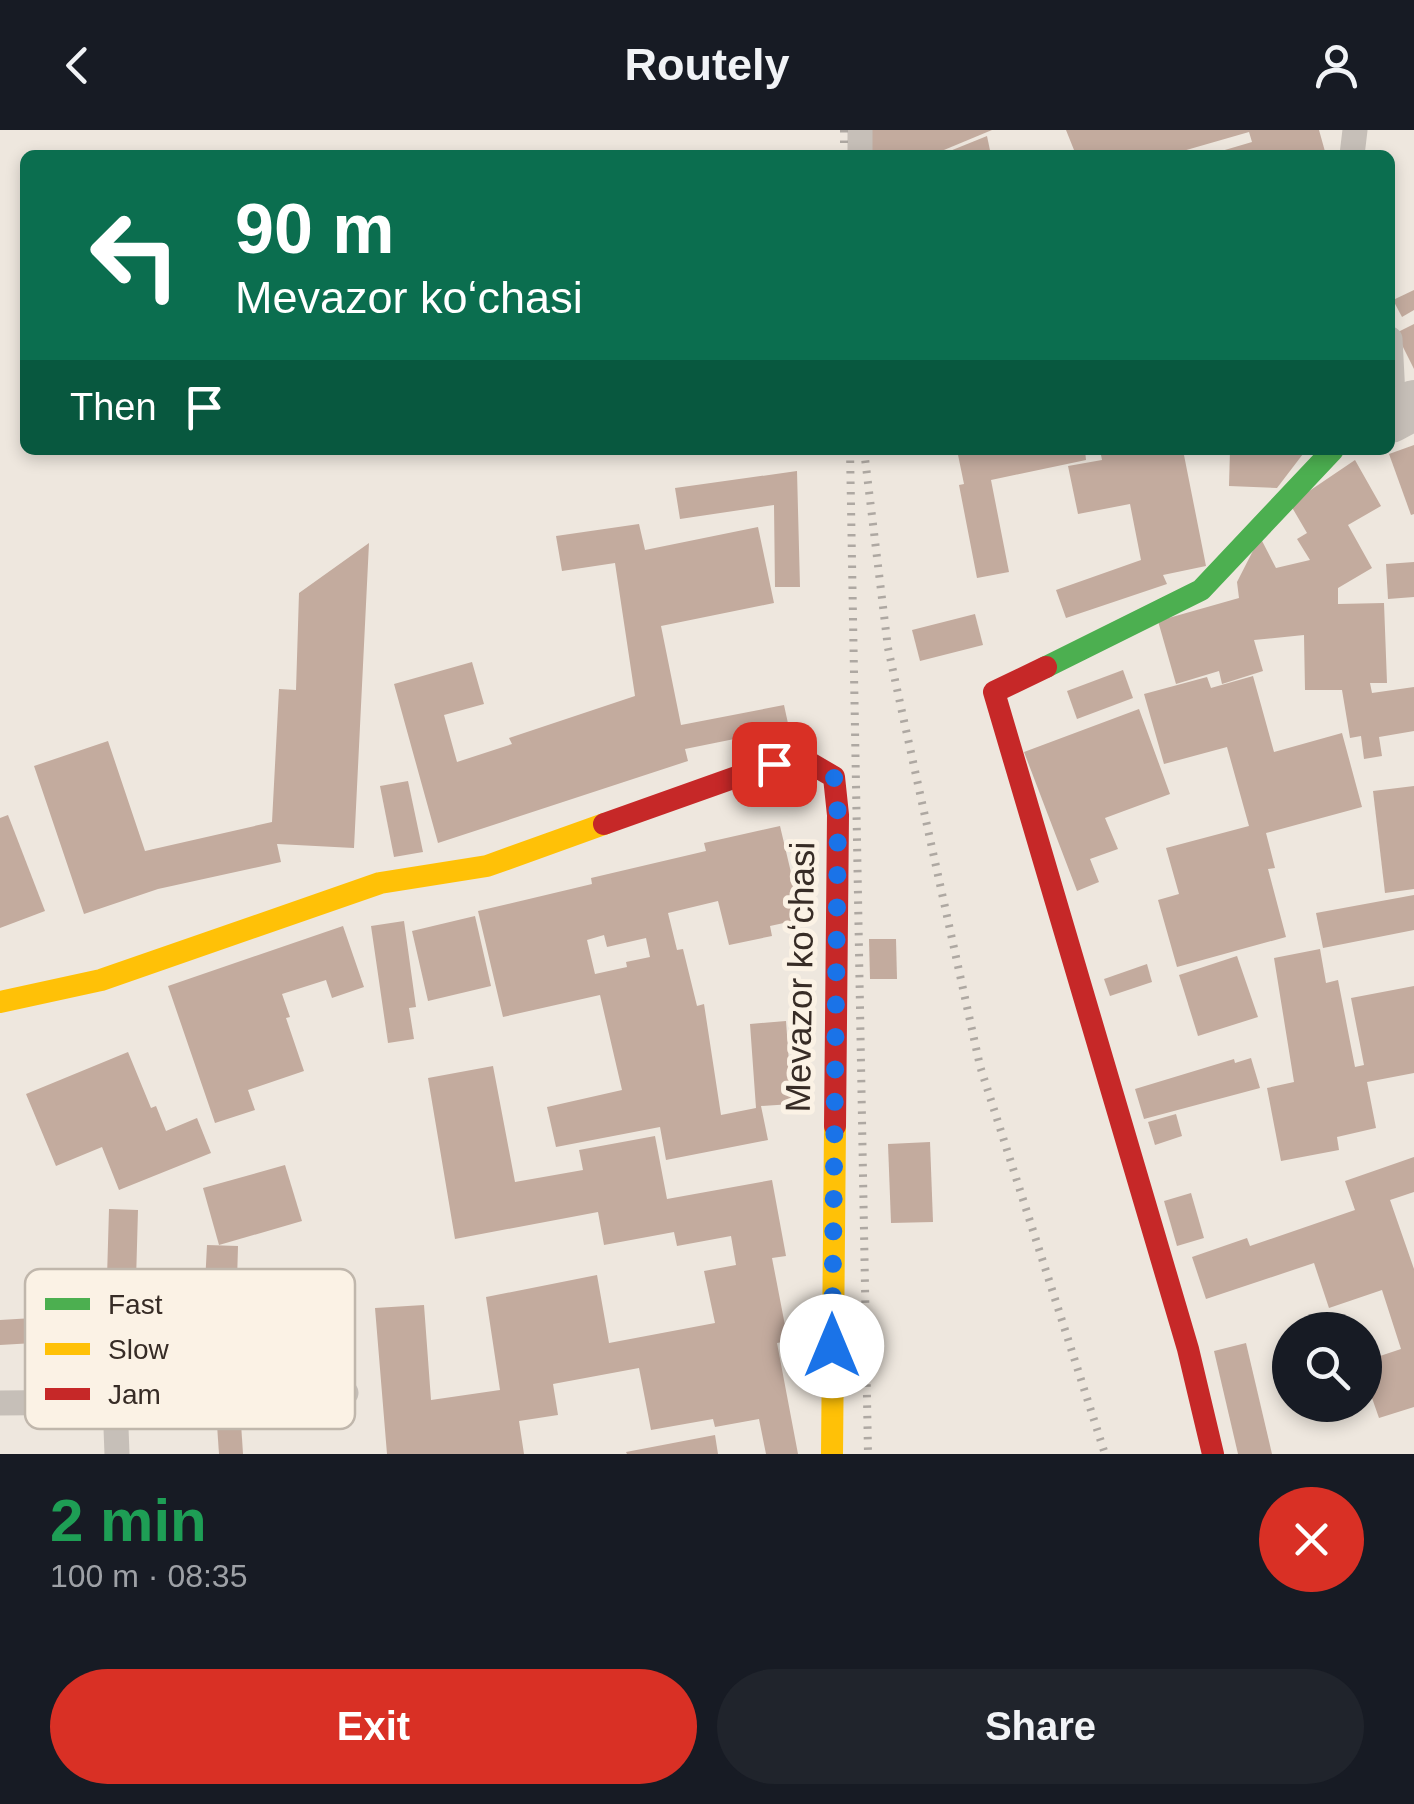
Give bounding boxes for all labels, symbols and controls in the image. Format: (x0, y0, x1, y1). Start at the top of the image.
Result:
icon: back (50, 38, 105, 93)
icon: person (1309, 38, 1364, 93)
text: Routely (624, 39, 790, 90)
icon: left (70, 190, 200, 320)
text: 90 m (235, 190, 395, 268)
text: Mevazor koʻchasi (235, 272, 583, 323)
icon: arrive (177, 380, 232, 435)
text: Then (70, 386, 157, 428)
pin (732, 722, 817, 807)
icon: arrive (747, 737, 802, 792)
street label: Mevazor koʻchasi (778, 841, 821, 1113)
legend (25, 1269, 355, 1429)
text: Fast (108, 1289, 163, 1320)
position arrow (780, 1294, 884, 1398)
map controls (1272, 1312, 1382, 1422)
button: search (1272, 1312, 1382, 1422)
text: Slow (108, 1334, 169, 1365)
text: Jam (108, 1379, 161, 1410)
text: 2 min (50, 1487, 207, 1554)
button: close (1259, 1487, 1364, 1592)
text: 100 m · 08:35 (50, 1558, 247, 1594)
button: Exit (50, 1669, 697, 1784)
button: Share (717, 1669, 1364, 1784)

